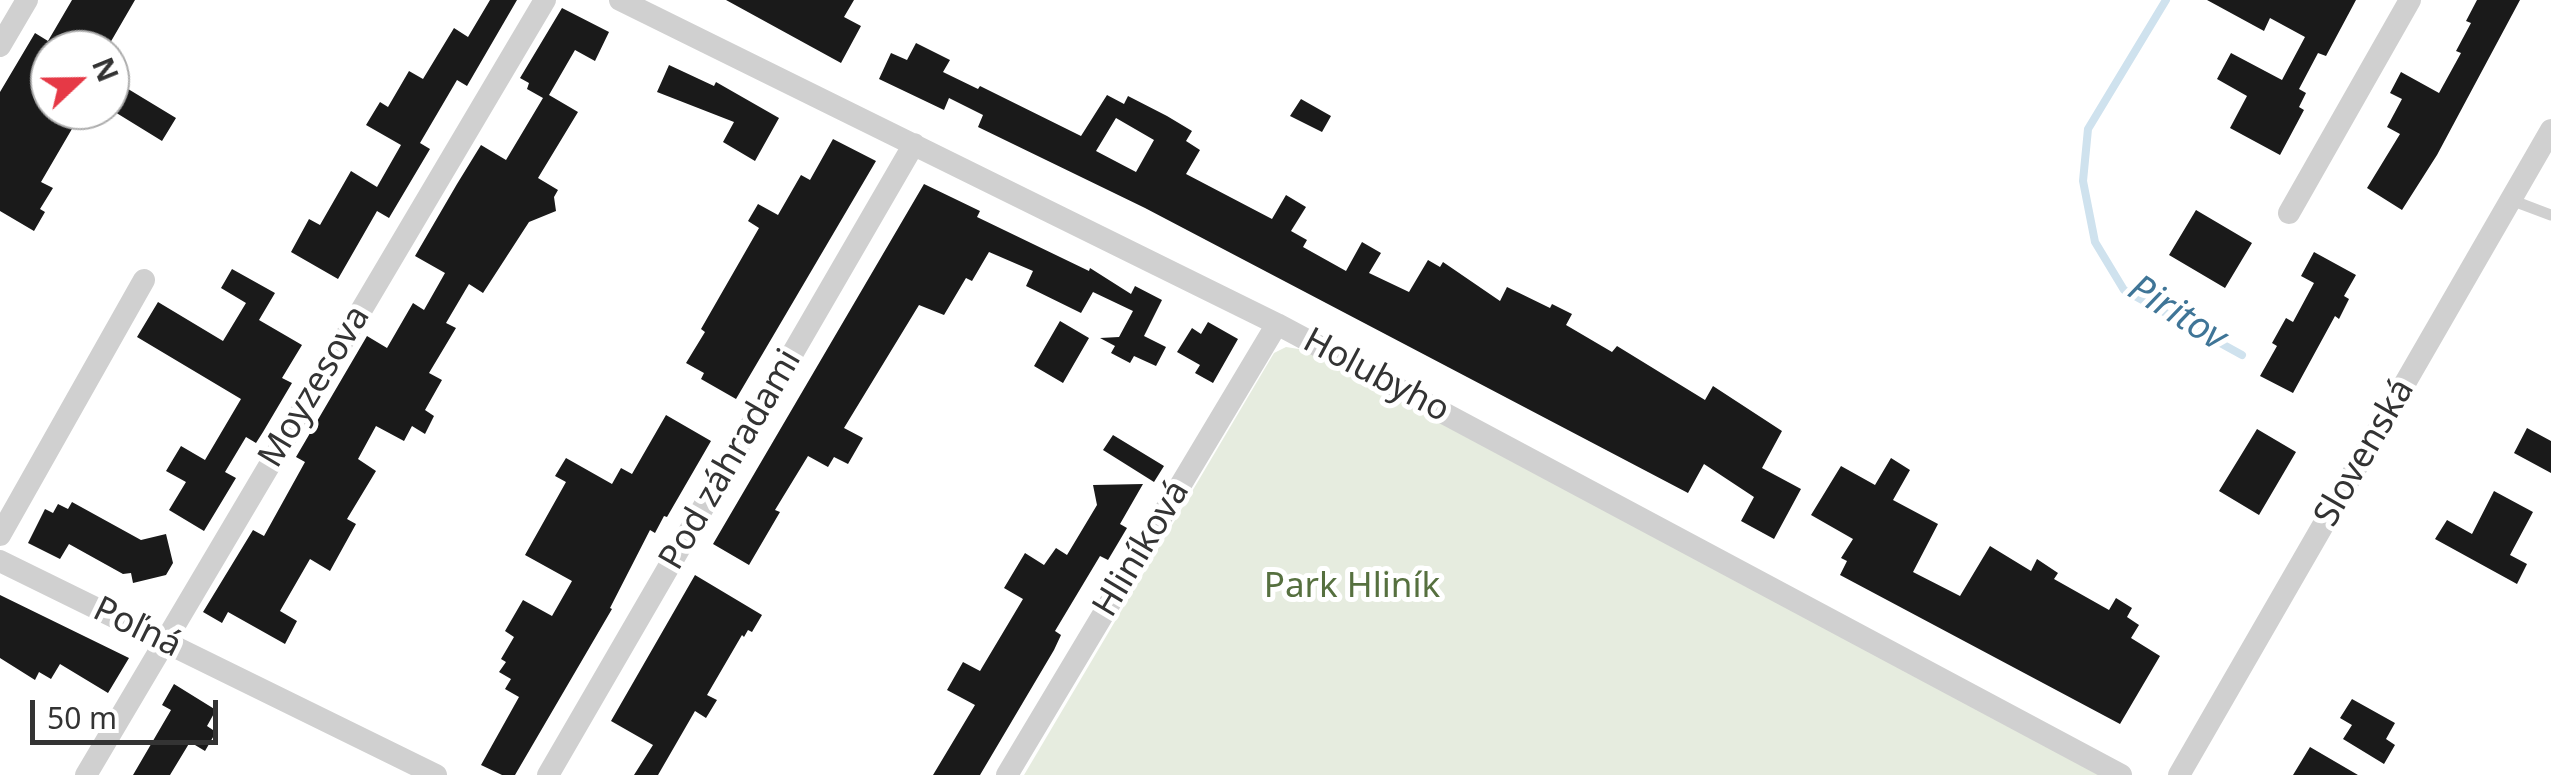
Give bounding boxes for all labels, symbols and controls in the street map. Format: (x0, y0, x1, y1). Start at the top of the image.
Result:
north arrow (30, 30, 130, 130)
text: N (84, 52, 128, 87)
water label: Piritov (2119, 266, 2235, 362)
street label: Moyzesova (250, 299, 380, 475)
street label: Holubyho (1296, 320, 1456, 432)
street label: Pod záhradami (651, 343, 811, 577)
street label: Slovenská (2306, 372, 2424, 534)
street label: Hliníková (1085, 473, 1199, 625)
park label: Park Hliník (1264, 566, 1440, 608)
street label: Poľná (86, 589, 188, 667)
scale bar (35, 680, 222, 742)
text: 50 m (47, 697, 117, 738)

